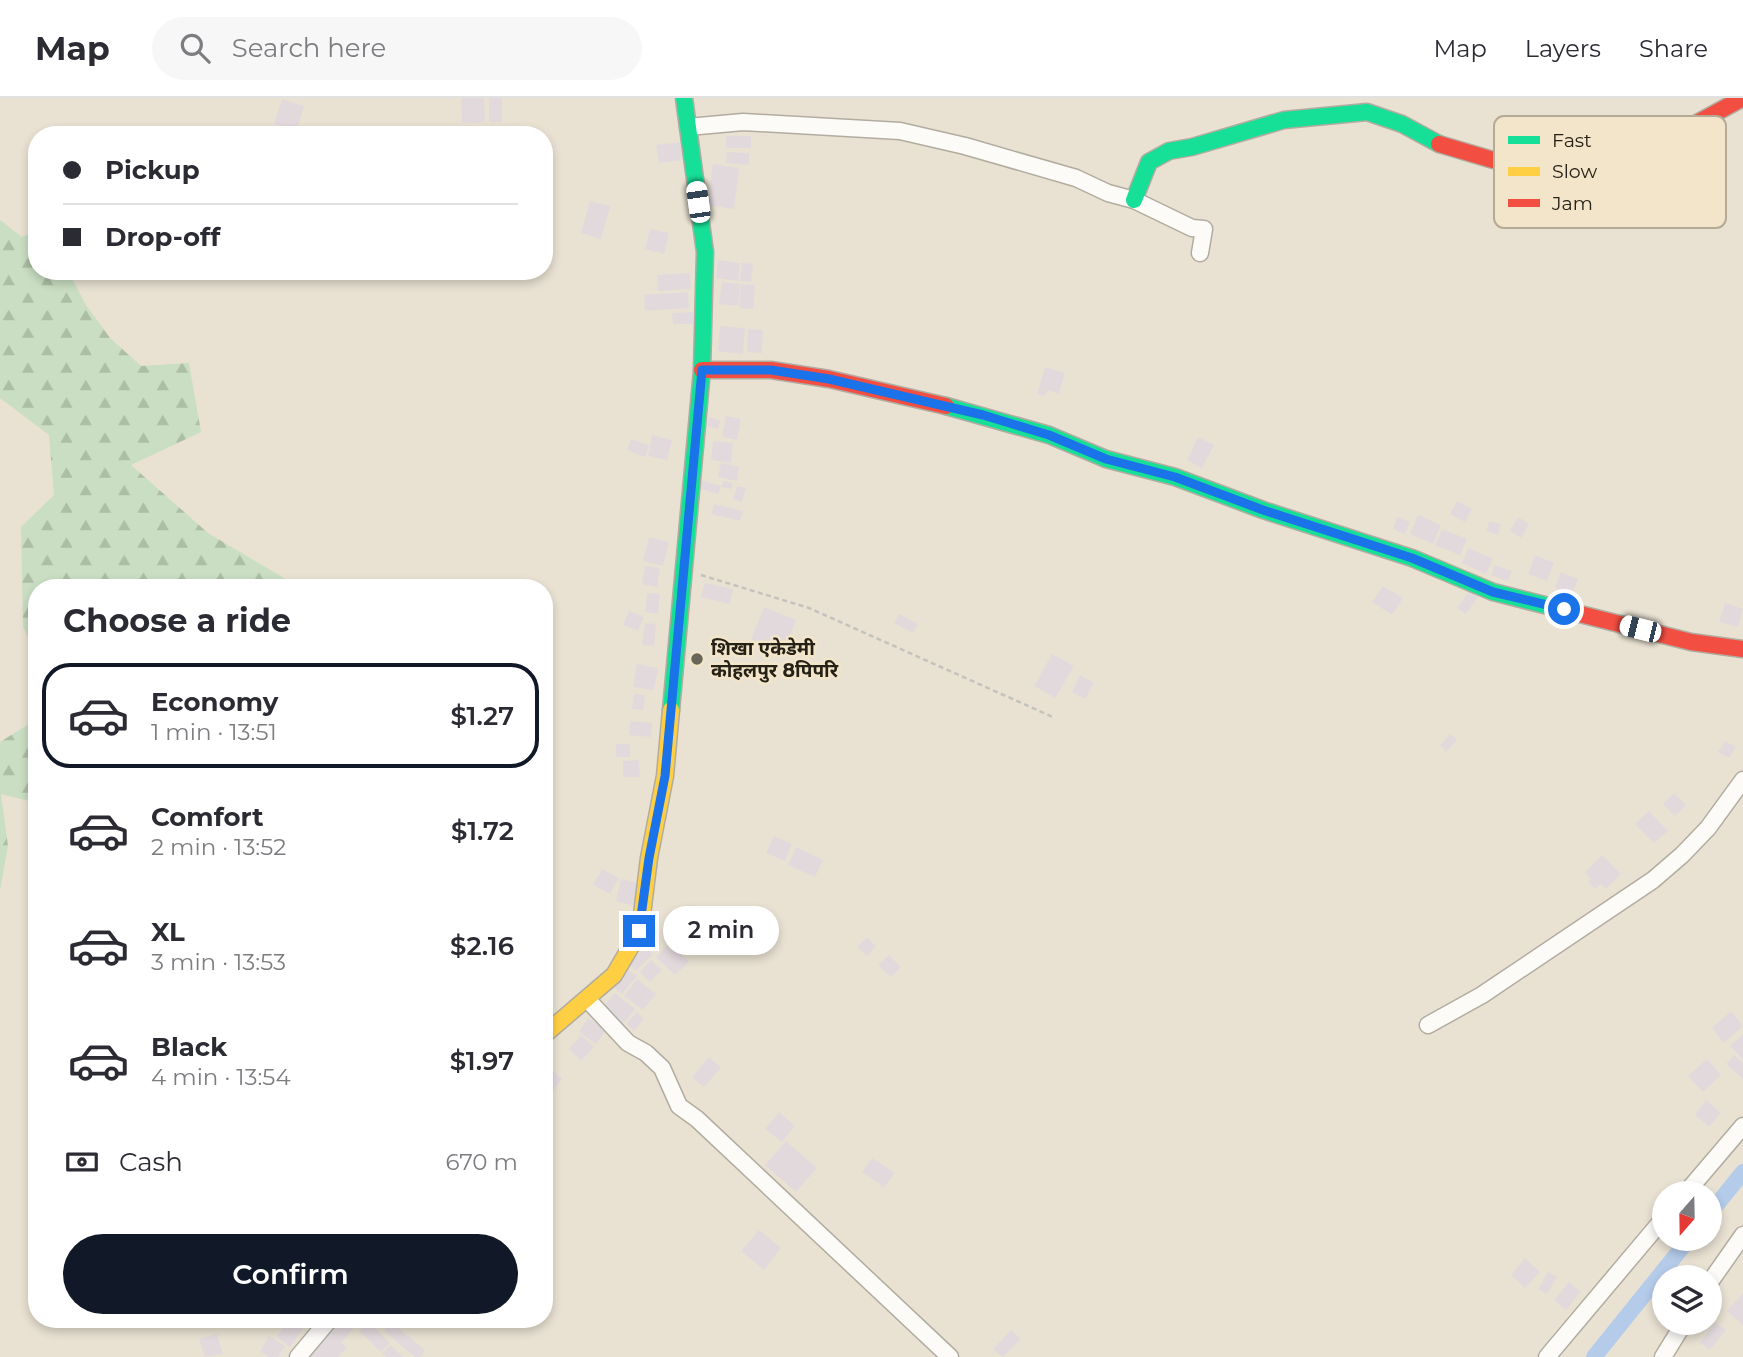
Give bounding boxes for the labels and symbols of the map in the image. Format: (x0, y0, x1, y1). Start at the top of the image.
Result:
legend (1494, 116, 1726, 228)
text: Fast (1552, 129, 1592, 152)
text: Slow (1552, 160, 1597, 183)
car (685, 180, 712, 224)
text: Jam (1551, 192, 1593, 215)
route start (1548, 593, 1580, 625)
car (1618, 614, 1663, 644)
place label: शिखा एकेडेमी कोहलपुर 8पिपरि (711, 637, 839, 683)
marker: शिखा एकेडेमी कोहलपुर 8पिपरि (689, 651, 705, 667)
callout: 2 min (664, 906, 779, 956)
route end (623, 915, 655, 947)
north arrow (1652, 1181, 1722, 1251)

